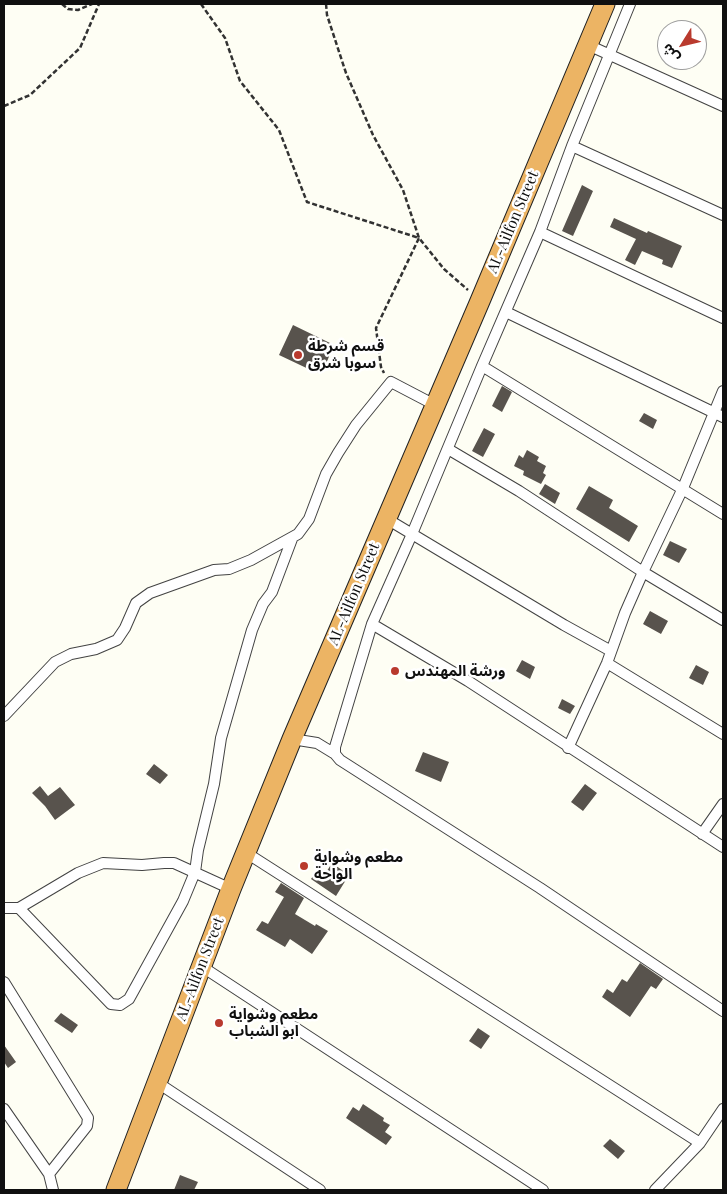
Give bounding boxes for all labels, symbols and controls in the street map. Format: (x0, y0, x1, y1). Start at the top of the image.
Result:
north arrow (657, 20, 707, 70)
text: ش (657, 40, 684, 67)
street label: AL-Ailfon Street (483, 168, 543, 276)
place label: قسم شرطة سوبا شرق (308, 337, 384, 372)
marker: قسم شرطة سوبا شرق (292, 349, 304, 361)
street label: AL-Ailfon Street (324, 540, 384, 648)
place label: ورشة المهندس (405, 662, 506, 680)
marker: ورشة المهندس (389, 665, 401, 677)
place label: مطعم وشواية الواحة (314, 848, 403, 883)
marker: مطعم وشواية الواحة (298, 860, 310, 872)
street label: AL-Ailfon Street (172, 915, 228, 1023)
place label: مطعم وشواية ابو الشباب (229, 1005, 318, 1040)
marker: مطعم وشواية ابو الشباب (213, 1017, 225, 1029)

